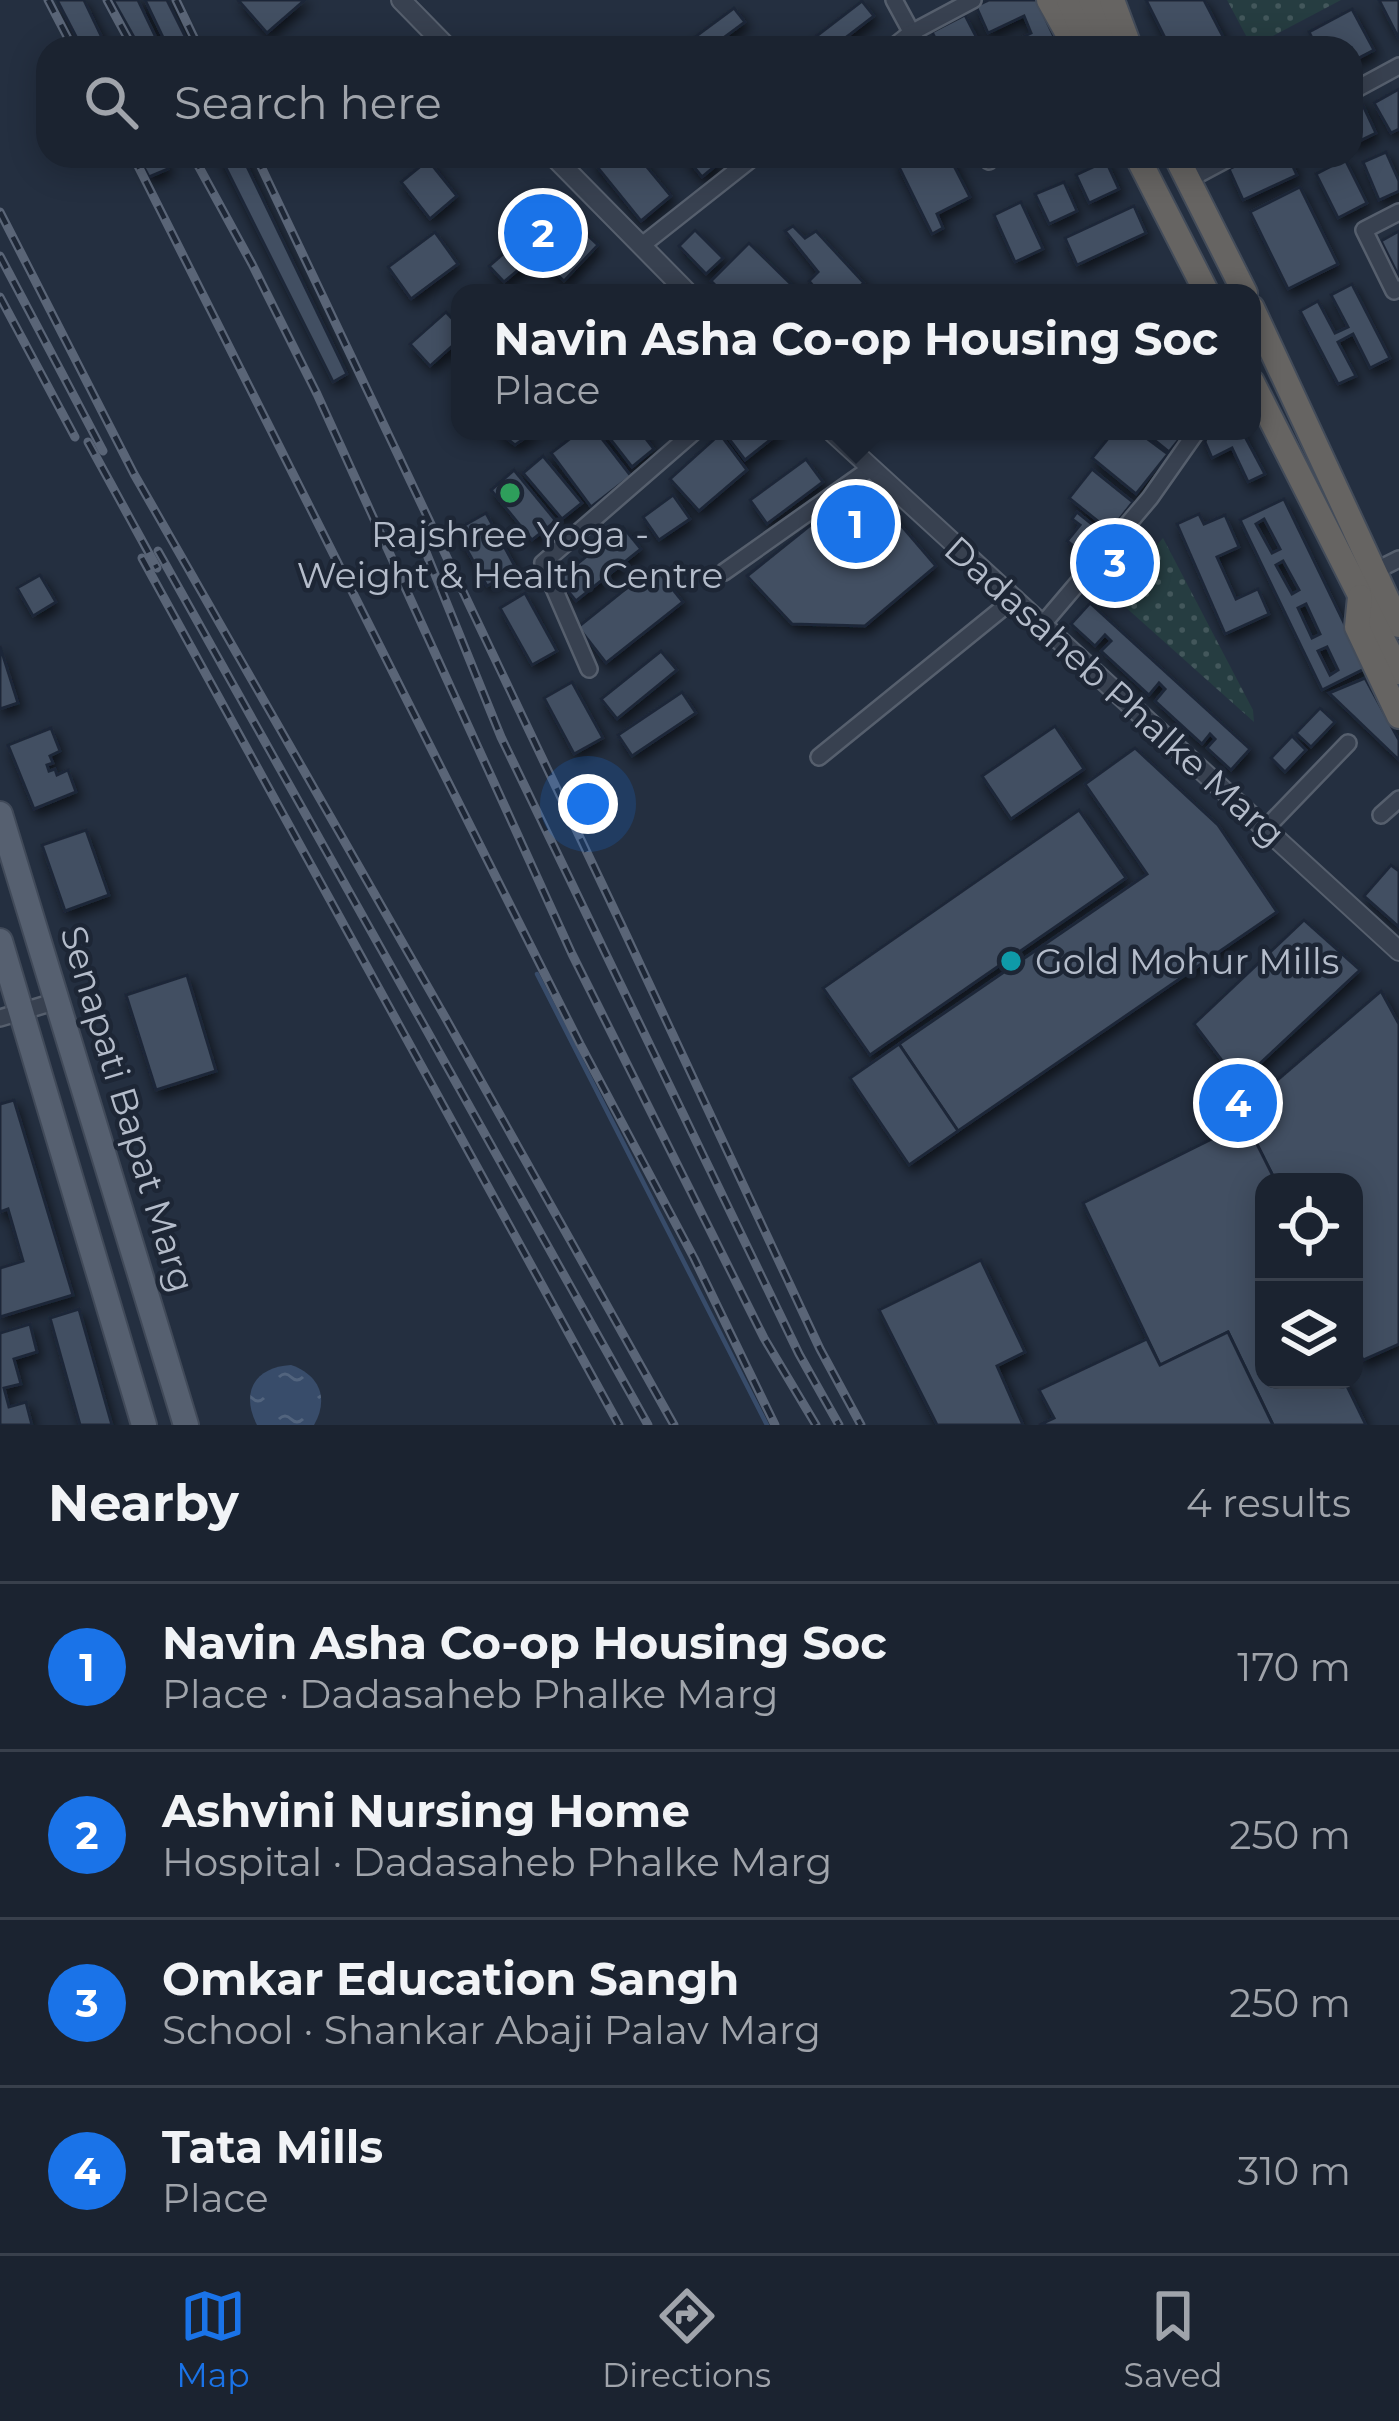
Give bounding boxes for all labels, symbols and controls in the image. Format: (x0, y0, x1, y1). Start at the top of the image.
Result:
search box (36, 36, 1363, 168)
icon: search (78, 69, 144, 135)
text: Search here (174, 75, 442, 130)
pin: 2 (504, 188, 582, 278)
popup (451, 284, 1261, 440)
text: Navin Asha Co-op Housing Soc (494, 311, 1218, 366)
text: Place (494, 366, 600, 414)
pin: 1 (817, 479, 895, 569)
marker: Rajshree Yoga - Weight & Health Centre (497, 480, 523, 506)
place label: Rajshree Yoga - Weight & Health Centre (297, 512, 723, 597)
pin: 3 (1076, 518, 1154, 608)
street label: Dadasaheb Phalke Marg (936, 527, 1294, 855)
your location (558, 774, 618, 834)
street label: Senapati Bapat Marg (51, 920, 205, 1298)
place label: Gold Mohur Mills (1035, 939, 1339, 983)
marker: Gold Mohur Mills (998, 948, 1024, 974)
pin: 4 (1199, 1058, 1277, 1148)
map controls (1255, 1173, 1363, 1389)
button: locate (1255, 1173, 1363, 1281)
button: layers (1255, 1281, 1363, 1389)
text: Nearby (48, 1472, 239, 1534)
text: 4 results (1186, 1479, 1351, 1527)
text: Navin Asha Co-op Housing Soc (162, 1615, 887, 1670)
text: 1 (79, 1643, 95, 1691)
text: 170 m (1237, 1643, 1351, 1691)
text: Place · Dadasaheb Phalke Marg (162, 1670, 778, 1718)
text: Ashvini Nursing Home (162, 1783, 690, 1838)
text: 2 (75, 1811, 99, 1859)
text: 250 m (1229, 1811, 1351, 1859)
text: Hospital · Dadasaheb Phalke Marg (162, 1838, 832, 1886)
text: Omkar Education Sangh (162, 1951, 739, 2006)
text: 3 (75, 1979, 99, 2027)
text: 250 m (1229, 1979, 1351, 2027)
text: School · Shankar Abaji Palav Marg (162, 2006, 821, 2054)
text: Tata Mills (162, 2119, 383, 2174)
text: 4 (74, 2147, 100, 2195)
text: 310 m (1238, 2147, 1351, 2195)
text: Place (162, 2174, 269, 2222)
tab: Map (176, 2283, 250, 2395)
tab: Directions (602, 2283, 771, 2395)
tab: Saved (1124, 2283, 1223, 2395)

